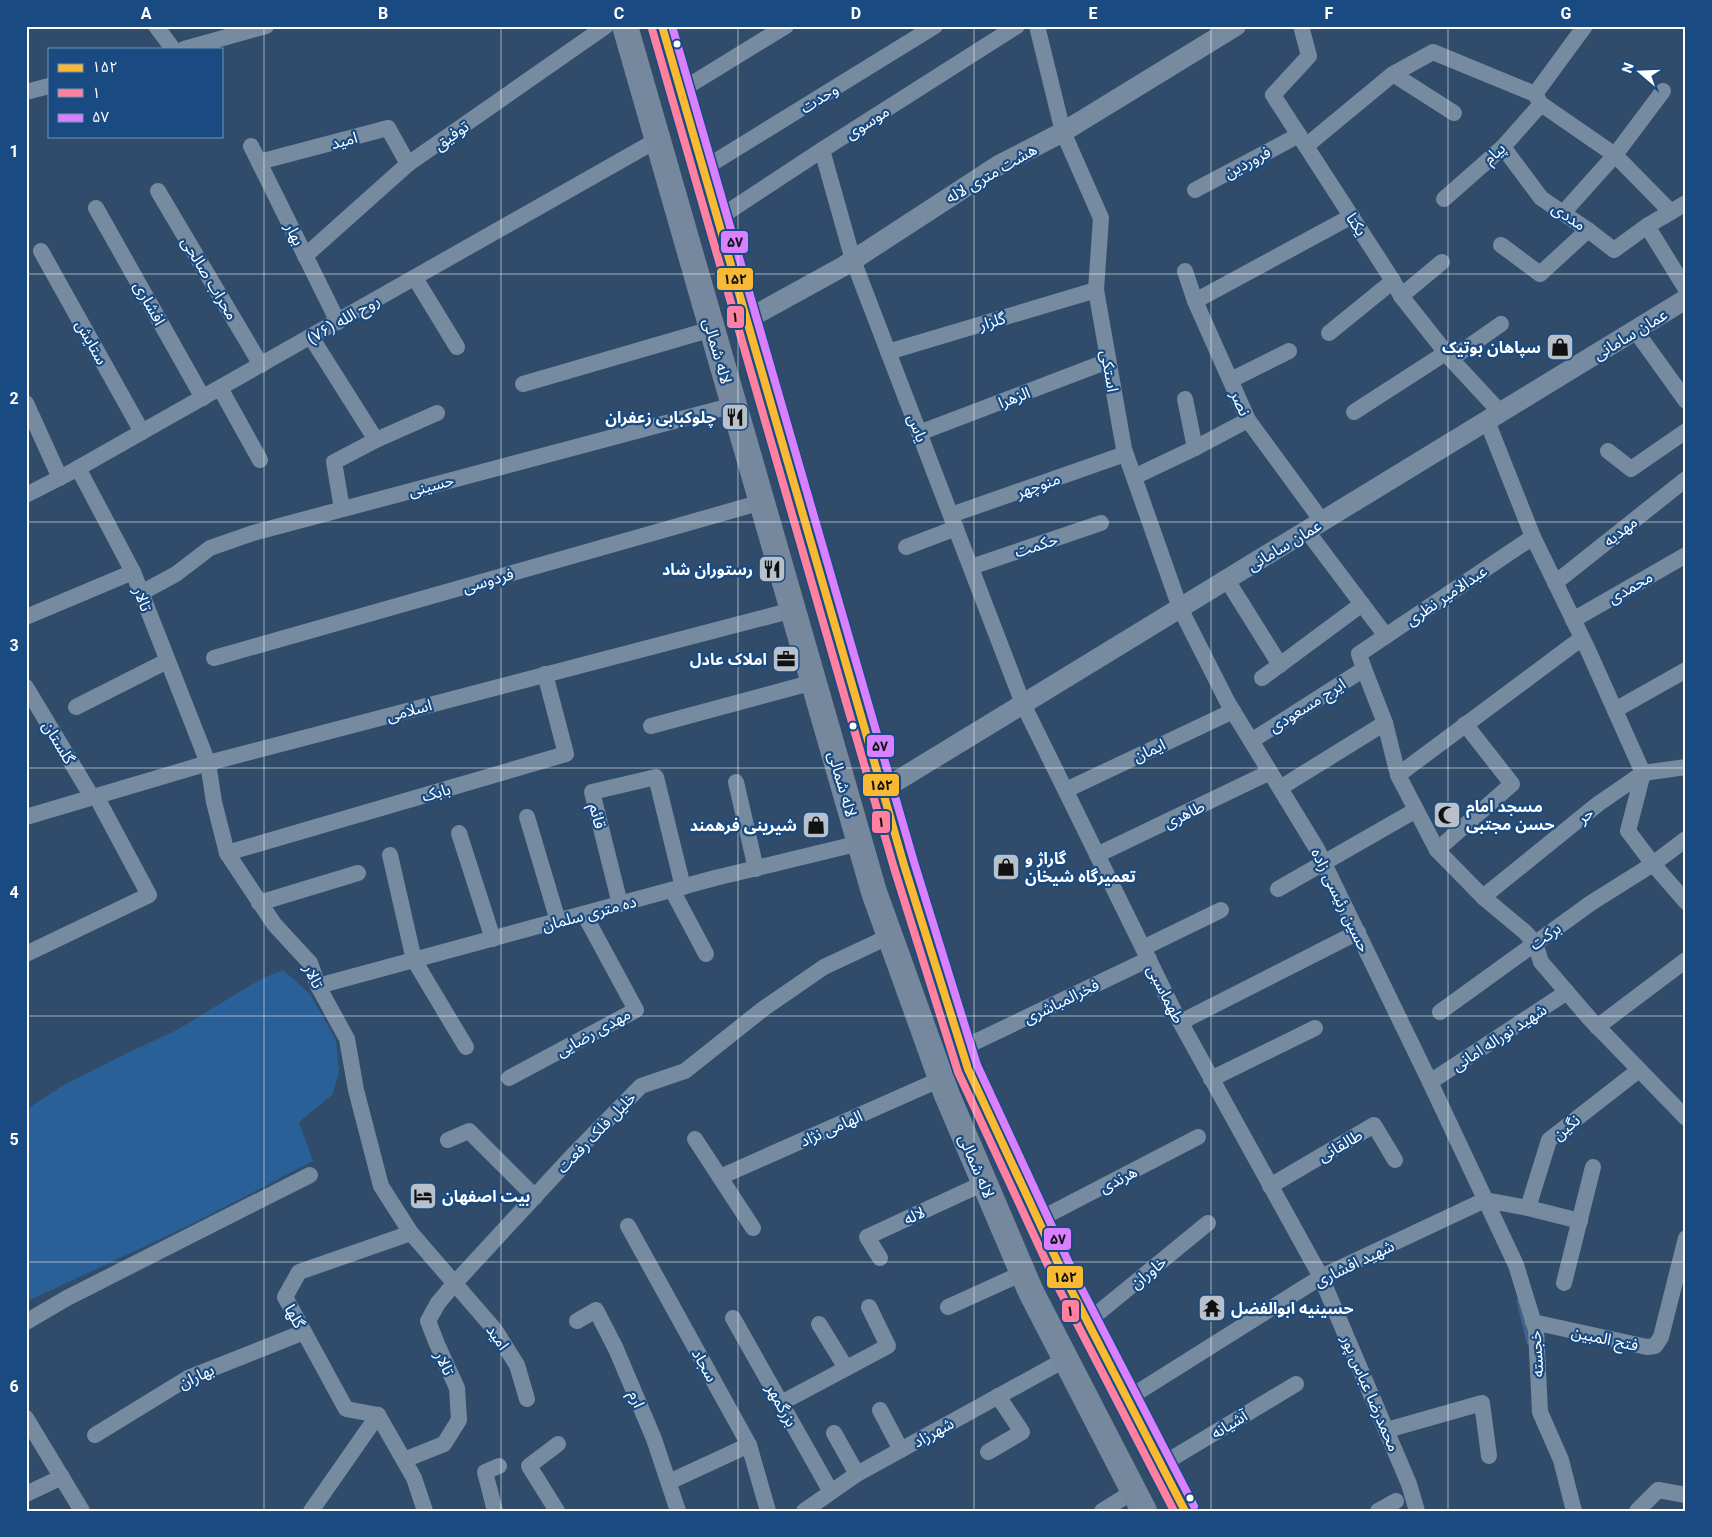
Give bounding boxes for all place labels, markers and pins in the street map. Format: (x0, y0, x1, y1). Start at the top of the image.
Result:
unlabelled marker (672, 39, 682, 49)
shop icon: سپاهان بوتیک (1545, 332, 1575, 362)
place label: سپاهان بوتیک (1442, 338, 1541, 358)
restaurant icon: چلوکبابی زعفران (720, 402, 750, 432)
place label: چلوکبابی زعفران (605, 408, 716, 428)
restaurant icon: رستوران شاد (757, 554, 787, 584)
place label: رستوران شاد (662, 560, 753, 579)
office icon: املاک عادل (771, 644, 801, 674)
place label: املاک عادل (690, 650, 767, 669)
unlabelled marker (848, 721, 858, 731)
place label: مسجد امام حسن مجتبی (1466, 797, 1555, 834)
mosque icon: مسجد امام حسن مجتبی (1432, 800, 1462, 830)
shop icon: شیرینی فرهمند (801, 810, 831, 840)
place label: شیرینی فرهمند (690, 816, 797, 835)
place label: گاراژ و تعمیرگاه شیخان (1025, 849, 1136, 886)
shop icon: گاراژ و تعمیرگاه شیخان (991, 852, 1021, 882)
hotel icon: بيت اصفهان (408, 1181, 438, 1211)
place label: بيت اصفهان (442, 1187, 530, 1206)
temple icon: حسینیه ابوالفضل (1197, 1293, 1227, 1323)
place label: حسینیه ابوالفضل (1231, 1299, 1354, 1318)
unlabelled marker (1185, 1493, 1195, 1503)

